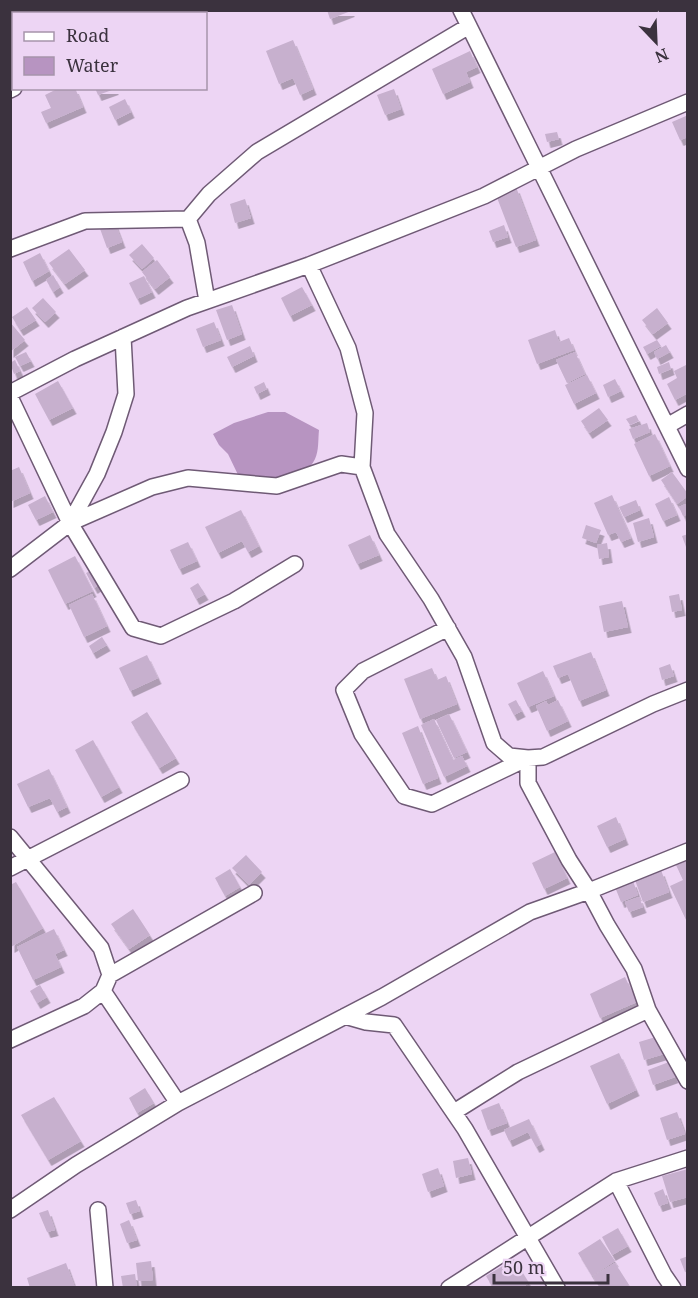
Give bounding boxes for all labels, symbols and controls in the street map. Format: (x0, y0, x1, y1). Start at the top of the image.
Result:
legend (12, 12, 207, 90)
north arrow (626, 12, 686, 72)
text: Road (66, 23, 109, 47)
text: N (651, 43, 672, 69)
text: Water (66, 53, 119, 77)
scale bar (494, 1247, 608, 1285)
text: 50 m (503, 1255, 545, 1279)

